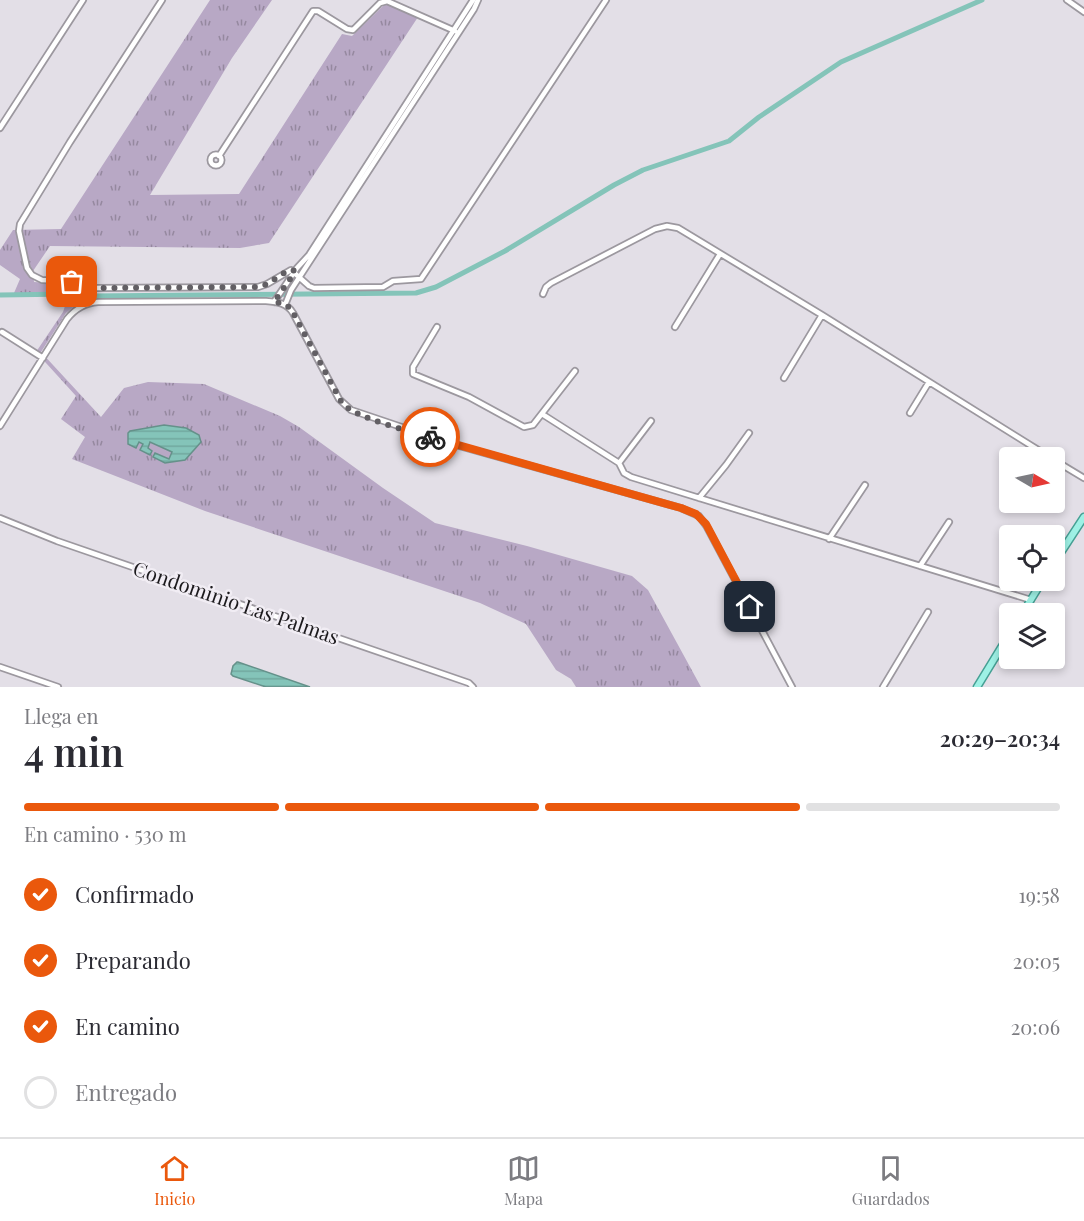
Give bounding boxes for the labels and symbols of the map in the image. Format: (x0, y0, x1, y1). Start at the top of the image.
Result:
pin (46, 256, 97, 307)
courier (400, 407, 460, 467)
north arrow (999, 447, 1065, 513)
street label: Condominio Las Palmas (130, 554, 343, 650)
pin (724, 581, 775, 632)

